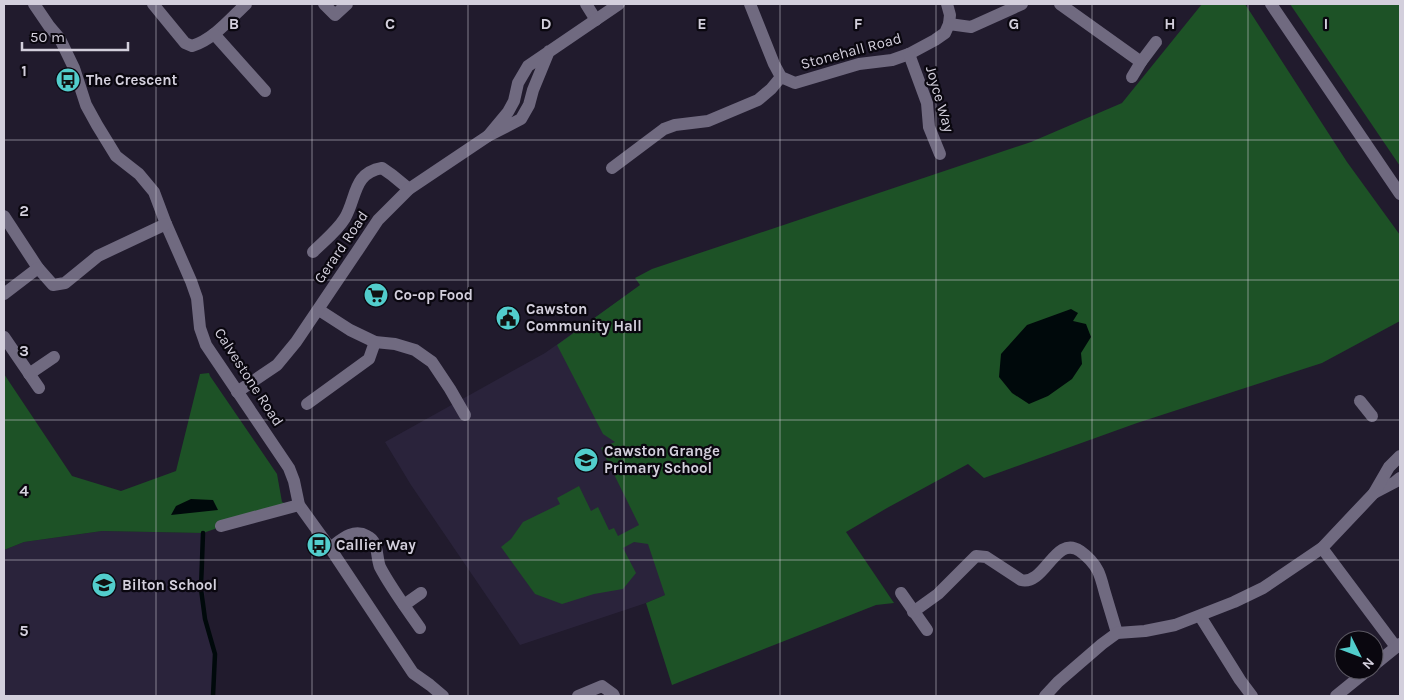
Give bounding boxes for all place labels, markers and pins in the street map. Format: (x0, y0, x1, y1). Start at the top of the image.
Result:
bus stop icon: The Crescent (55, 67, 81, 93)
place label: The Crescent (86, 71, 178, 89)
supermarket icon: Co-op Food (363, 282, 389, 308)
place label: Co-op Food (394, 286, 473, 304)
place label: Cawston Community Hall (526, 300, 642, 335)
public building icon: Cawston Community Hall (495, 305, 521, 331)
place label: Cawston Grange Primary School (604, 442, 720, 477)
school or university icon: Cawston Grange Primary School (573, 447, 599, 473)
bus stop icon: Callier Way (306, 532, 332, 558)
place label: Callier Way (336, 536, 416, 554)
school or university icon: Bilton School (91, 572, 117, 598)
place label: Bilton School (122, 576, 217, 594)

